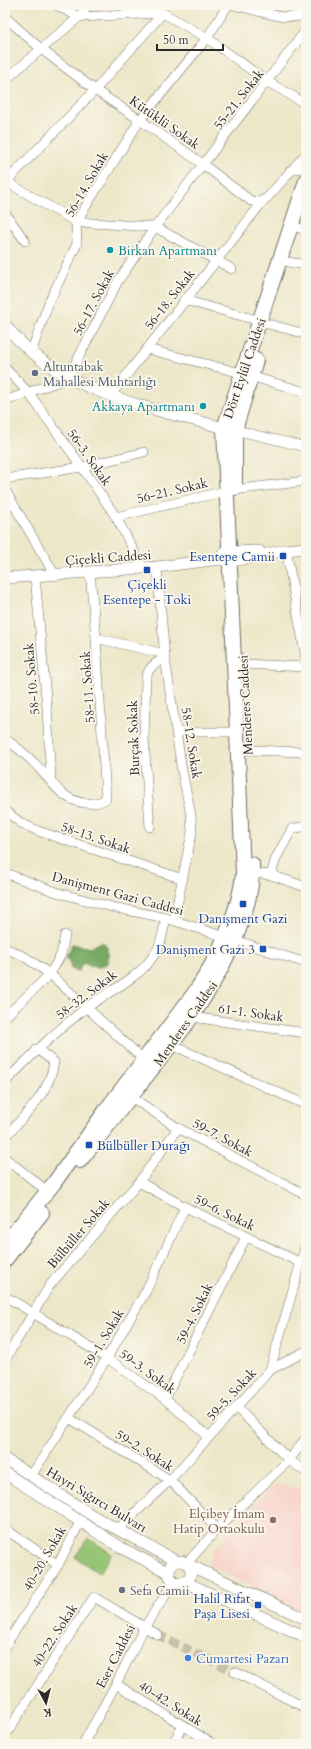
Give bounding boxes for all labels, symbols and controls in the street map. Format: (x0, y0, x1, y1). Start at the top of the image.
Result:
scale bar (157, 26, 223, 52)
text: 50 m (163, 32, 190, 48)
street label: 55-21. Sokak (209, 66, 268, 134)
street label: Kütüklü Sokak (126, 92, 203, 154)
street label: 56-14. Sokak (61, 149, 113, 220)
place label: Birkan Apartmanı (118, 242, 217, 260)
marker: Birkan Apartmanı (105, 245, 115, 255)
street label: 56-17. Sokak (69, 266, 119, 339)
street label: 56-18. Sokak (140, 266, 199, 334)
street label: Dört Eylül Caddesi (219, 315, 271, 421)
place label: Altuntabak Mahallesi Muhtarlığı (43, 358, 157, 391)
marker: Altuntabak Mahallesi Muhtarlığı (30, 368, 40, 378)
place label: Akkaya Apartmanı (92, 398, 195, 416)
marker: Akkaya Apartmanı (198, 401, 208, 411)
street label: 56-3. Sokak (63, 426, 115, 490)
street label: 56-21. Sokak (135, 474, 210, 508)
street label: Çiçekli Caddesi (64, 546, 152, 570)
place label: Esentepe Camii (189, 548, 275, 566)
marker: Esentepe Camii (278, 551, 288, 561)
marker: Çiçekli Esentepe - Toki (142, 565, 152, 575)
place label: Çiçekli Esentepe - Toki (103, 576, 192, 609)
street label: 58-10. Sokak (20, 642, 44, 716)
street label: 58-11. Sokak (76, 650, 99, 724)
street label: Menderes Caddesi (234, 654, 258, 755)
street label: Burçak Sokak (124, 700, 144, 776)
street label: 58-12. Sokak (176, 706, 206, 780)
street label: 58-13. Sokak (59, 818, 133, 858)
street label: Danişment Gazi Caddesi (50, 868, 186, 920)
marker: Danışment Gazi (238, 899, 248, 909)
place label: Danışment Gazi (199, 910, 288, 928)
place label: Danişment Gazi 3 (156, 941, 255, 959)
marker: Danişment Gazi 3 (258, 944, 268, 954)
street label: 58-32. Sokak (52, 966, 121, 1024)
street label: Menderes Caddesi (150, 977, 222, 1070)
street label: 61-1. Sokak (217, 1000, 285, 1026)
street label: 59-7. Sokak (189, 1115, 256, 1161)
place label: Bülbüller Durağı (97, 1137, 190, 1155)
marker: Bülbüller Durağı (84, 1140, 94, 1150)
street label: 59-6. Sokak (191, 1190, 258, 1235)
street label: Bülbüller Sokak (43, 1195, 114, 1272)
street label: 59-4. Sokak (172, 1280, 217, 1347)
street label: 59-1. Sokak (79, 1306, 128, 1371)
street label: 59-3. Sokak (116, 1345, 179, 1398)
street label: 59-5. Sokak (203, 1365, 261, 1425)
street label: 59-2. Sokak (112, 1426, 177, 1476)
street label: Hayri Sığırcı Bulvarı (43, 1463, 150, 1537)
place label: Elçibey İmam Hatip Ortaokulu (173, 1505, 265, 1538)
marker: Elçibey İmam Hatip Ortaokulu (268, 1515, 278, 1525)
street label: 40-20. Sokak (19, 1523, 71, 1594)
place label: Sefa Camii (130, 1582, 190, 1600)
marker: Sefa Camii (117, 1585, 127, 1595)
place label: Halil Rıfat Paşa Lisesi (193, 1590, 250, 1623)
street label: 40-22. Sokak (28, 1600, 82, 1671)
marker: Halil Rıfat Paşa Lisesi (253, 1600, 263, 1610)
street label: Eser Caddesi (92, 1621, 140, 1692)
place label: Cumartesi Pazarı (196, 1650, 289, 1668)
marker: Cumartesi Pazarı (183, 1653, 193, 1663)
street label: 40-42. Sokak (135, 1677, 206, 1731)
north arrow (26, 1683, 66, 1723)
text: K (42, 1704, 52, 1720)

